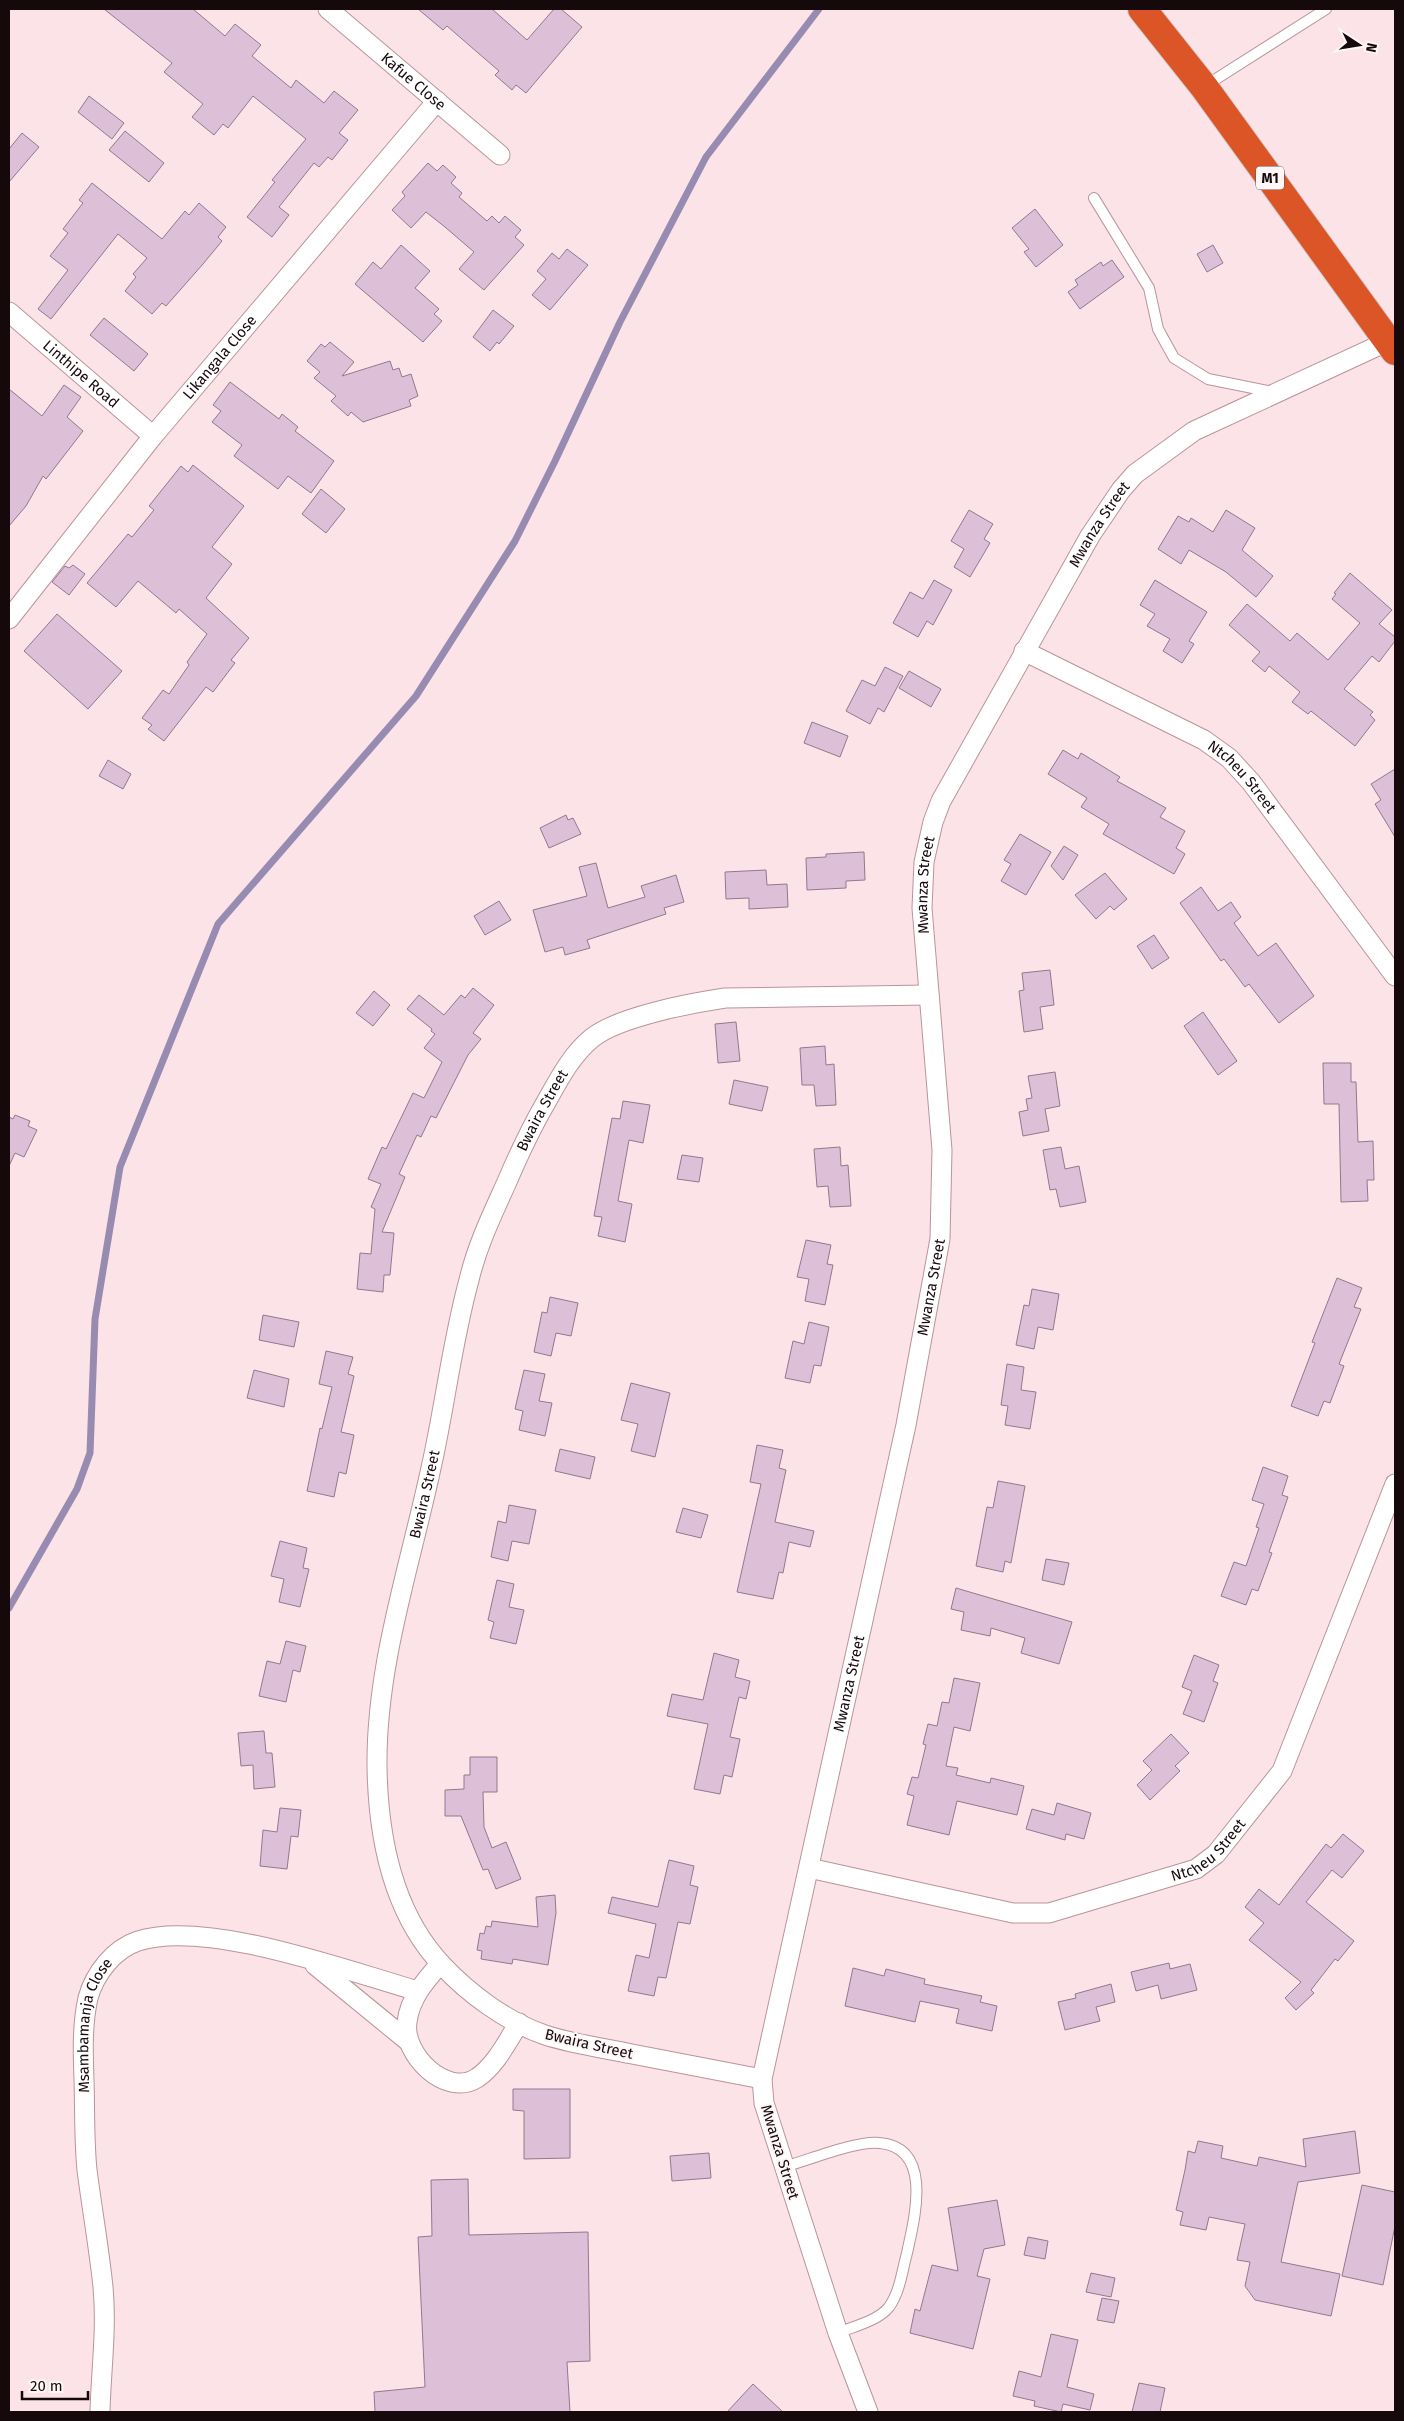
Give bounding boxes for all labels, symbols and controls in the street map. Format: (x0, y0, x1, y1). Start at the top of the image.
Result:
north arrow (1334, 20, 1384, 70)
text: N (1362, 41, 1381, 54)
street label: Kafue Close (377, 49, 449, 114)
road number: M1 (1256, 167, 1284, 190)
street label: Likangala Close (179, 312, 260, 403)
street label: Linthipe Road (39, 336, 123, 412)
street label: Mwanza Street (1065, 477, 1134, 571)
street label: Ntcheu Street (1204, 737, 1280, 817)
street label: Mwanza Street (913, 834, 939, 935)
street label: Bwaira Street (513, 1066, 572, 1154)
street label: Mwanza Street (913, 1237, 949, 1337)
street label: Bwaira Street (406, 1448, 444, 1540)
street label: Mwanza Street (830, 1633, 869, 1734)
street label: Ntcheu Street (1169, 1815, 1250, 1885)
street label: Msambamanja Close (74, 1954, 116, 2093)
street label: Bwaira Street (543, 2025, 636, 2063)
street label: Mwanza Street (757, 2102, 803, 2202)
scale bar (22, 2368, 89, 2400)
text: 20 m (30, 2377, 63, 2395)

